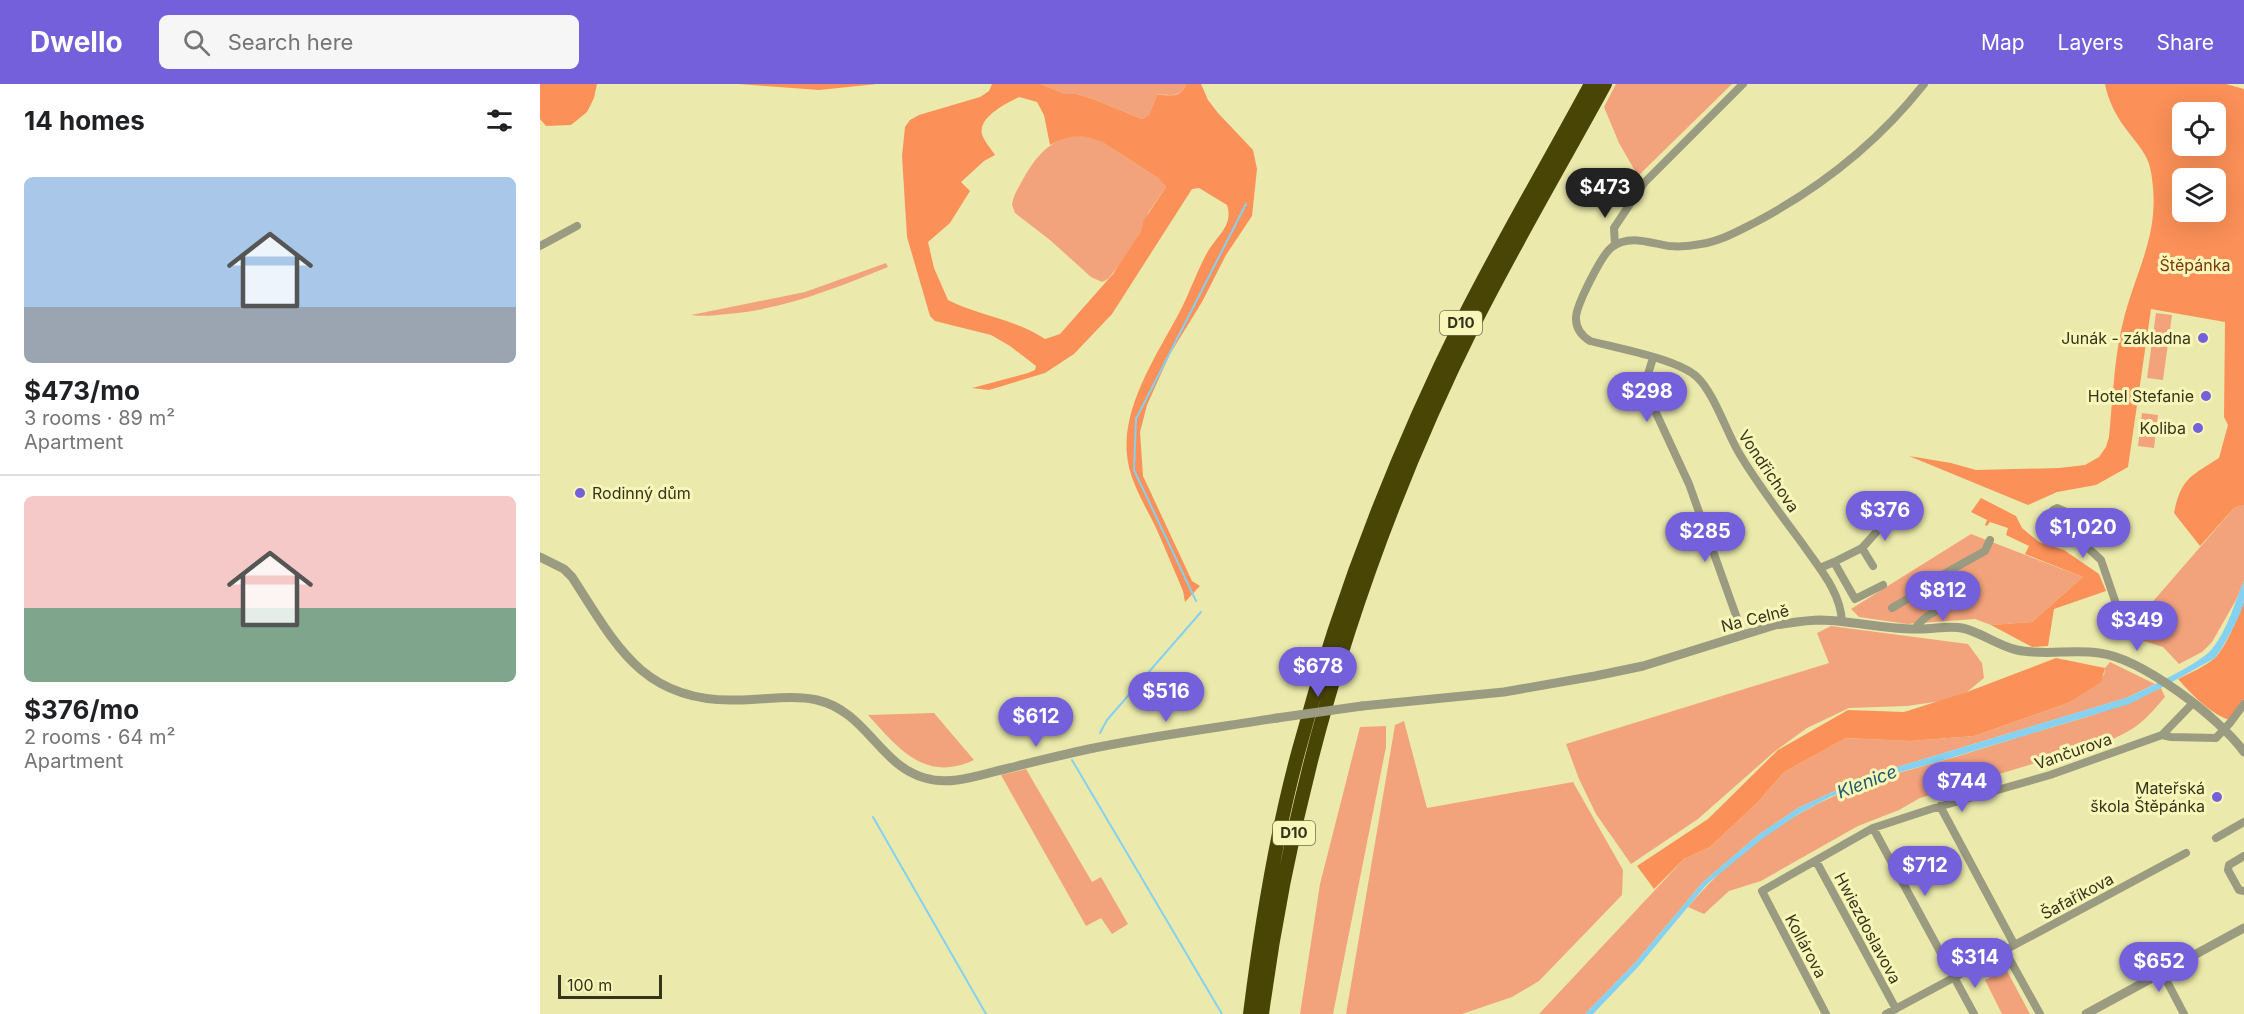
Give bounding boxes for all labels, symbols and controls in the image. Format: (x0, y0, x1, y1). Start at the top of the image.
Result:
search box (159, 15, 579, 69)
text: Dwello (30, 25, 123, 59)
icon: search (180, 26, 213, 59)
text: Search here (228, 29, 353, 55)
text: Map (1981, 30, 2025, 55)
text: Layers (2058, 30, 2124, 55)
text: Share (2157, 30, 2214, 55)
map controls (2172, 102, 2226, 222)
button: locate (2172, 102, 2226, 156)
icon: filters (483, 104, 516, 137)
text: 14 homes (24, 105, 145, 136)
pin: $473 (1569, 168, 1641, 219)
button: layers (2172, 168, 2226, 222)
text: $473 (1580, 175, 1630, 199)
icon: home (216, 216, 324, 324)
park label: Štěpánka (2160, 255, 2230, 275)
road number: D10 (1440, 311, 1482, 335)
place label: Junák - základna (2061, 328, 2191, 348)
marker: Junák - základna (2196, 331, 2210, 345)
pin: $298 (1611, 372, 1683, 423)
text: $473/mo (24, 375, 140, 406)
text: $298 (1621, 379, 1673, 403)
place label: Hotel Stefanie (2088, 386, 2194, 406)
marker: Hotel Stefanie (2199, 389, 2213, 403)
text: 3 rooms · 89 m² (24, 406, 175, 430)
place label: Koliba (2140, 418, 2186, 438)
marker: Koliba (2191, 421, 2205, 435)
street label: Vondřichova (1734, 426, 1804, 516)
text: Apartment (24, 430, 123, 454)
place label: Rodinný dům (592, 483, 691, 503)
marker: Rodinný dům (573, 486, 587, 500)
pin: $376 (1849, 491, 1921, 542)
text: $376 (1860, 498, 1910, 522)
pin: $1,020 (2034, 508, 2132, 559)
pin: $285 (1669, 512, 1741, 563)
text: $1,020 (2049, 515, 2117, 539)
text: $285 (1679, 519, 1731, 543)
icon: home (216, 535, 324, 643)
pin: $812 (1907, 571, 1979, 622)
text: $812 (1919, 578, 1967, 602)
street label: Na Celně (1719, 600, 1791, 636)
pin: $349 (2101, 601, 2173, 652)
text: $349 (2111, 608, 2163, 632)
pin: $678 (1282, 647, 1354, 698)
text: $678 (1293, 654, 1343, 678)
pin: $516 (1130, 672, 1202, 723)
text: $516 (1142, 679, 1190, 703)
text: $376/mo (24, 694, 139, 725)
pin: $612 (1000, 697, 1072, 748)
text: $612 (1012, 704, 1060, 728)
text: 2 rooms · 64 m² (24, 725, 175, 749)
street label: Vančurova (2032, 728, 2114, 774)
text: Apartment (24, 749, 123, 773)
water label: Klenice (1834, 761, 1900, 803)
pin: $744 (1926, 762, 1998, 813)
text: $744 (1937, 769, 1987, 793)
place label: Mateřská škola Štěpánka (2090, 778, 2205, 816)
marker: Mateřská škola Štěpánka (2210, 790, 2224, 804)
road number: D10 (1273, 821, 1315, 845)
pin: $712 (1889, 846, 1961, 897)
text: $712 (1902, 853, 1948, 877)
street label: Šafaříkova (2037, 868, 2117, 924)
street label: Hwiezdoslavova (1830, 869, 1906, 987)
street label: Kollárova (1781, 911, 1831, 981)
pin: $314 (1939, 938, 2011, 989)
pin: $652 (2123, 942, 2195, 993)
text: $314 (1951, 945, 1999, 969)
text: $652 (2133, 949, 2185, 973)
scale bar (558, 972, 662, 1000)
text: 100 m (567, 975, 612, 995)

